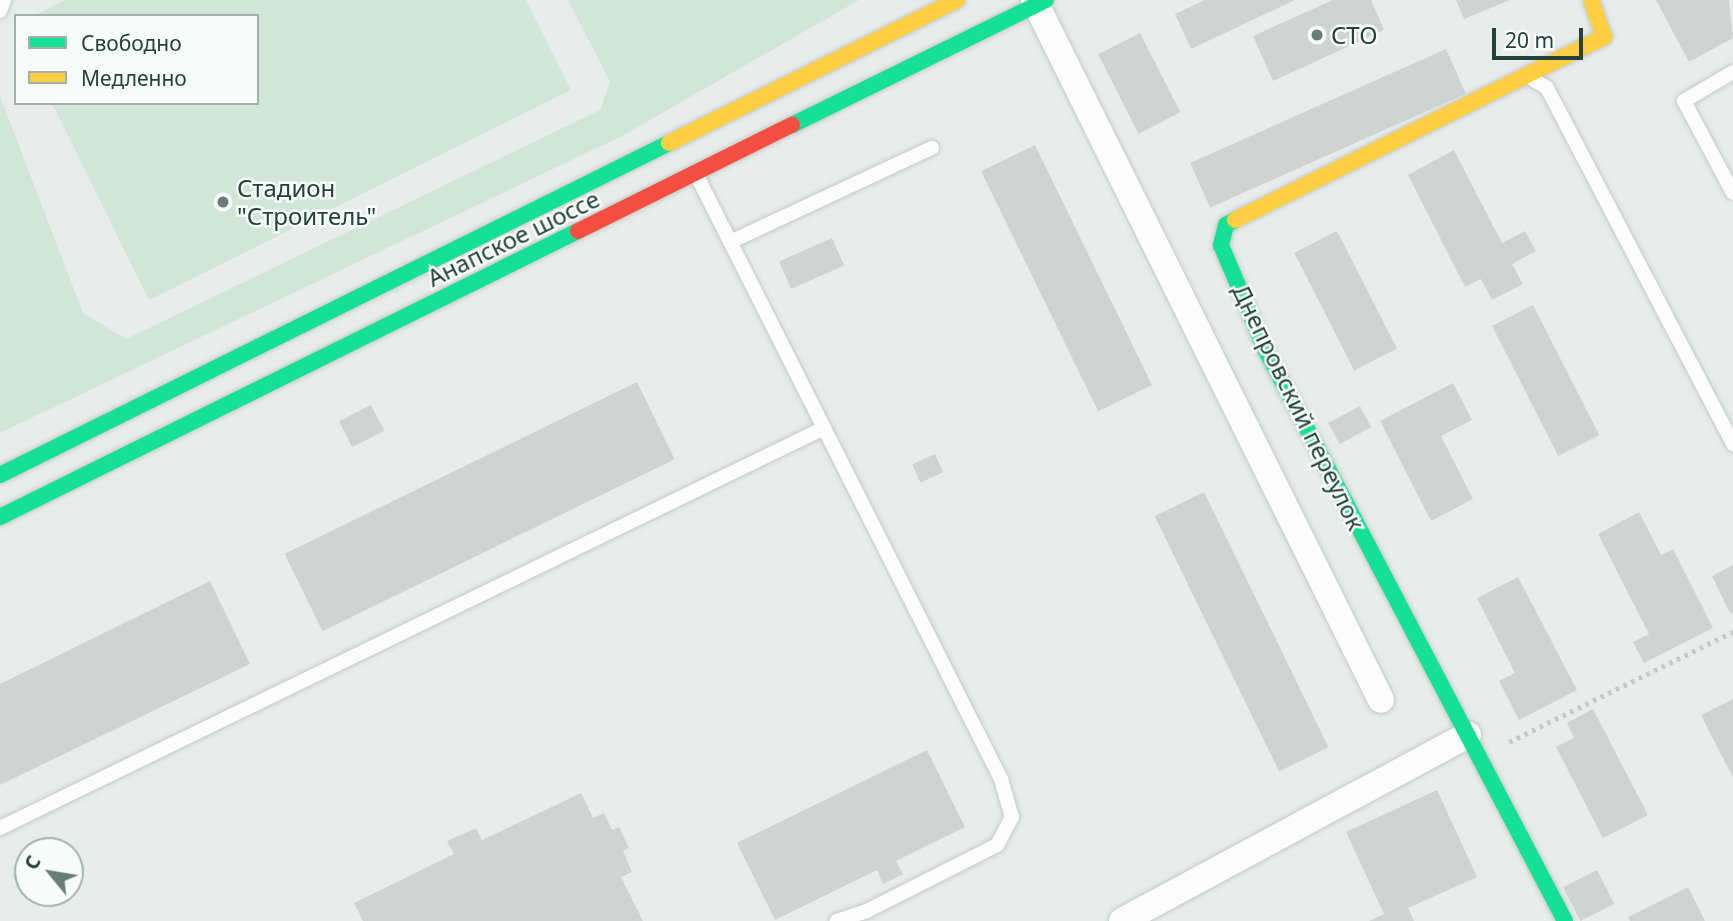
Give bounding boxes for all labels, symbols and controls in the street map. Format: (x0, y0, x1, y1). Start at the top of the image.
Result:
legend (14, 14, 259, 105)
scale bar (1495, 14, 1586, 58)
place label: СТО (1331, 21, 1377, 49)
text: 20 m (1505, 26, 1554, 54)
marker: СТО (1309, 27, 1325, 43)
text: Свободно (81, 29, 182, 57)
text: Медленно (81, 64, 187, 92)
place label: Стадион "Строитель" (237, 174, 376, 230)
street label: Анапское шоссе (422, 184, 604, 292)
marker: Стадион "Строитель" (215, 194, 231, 210)
street label: Днепровский переулок (1227, 279, 1371, 535)
north arrow (14, 837, 84, 907)
text: С (18, 851, 47, 874)

